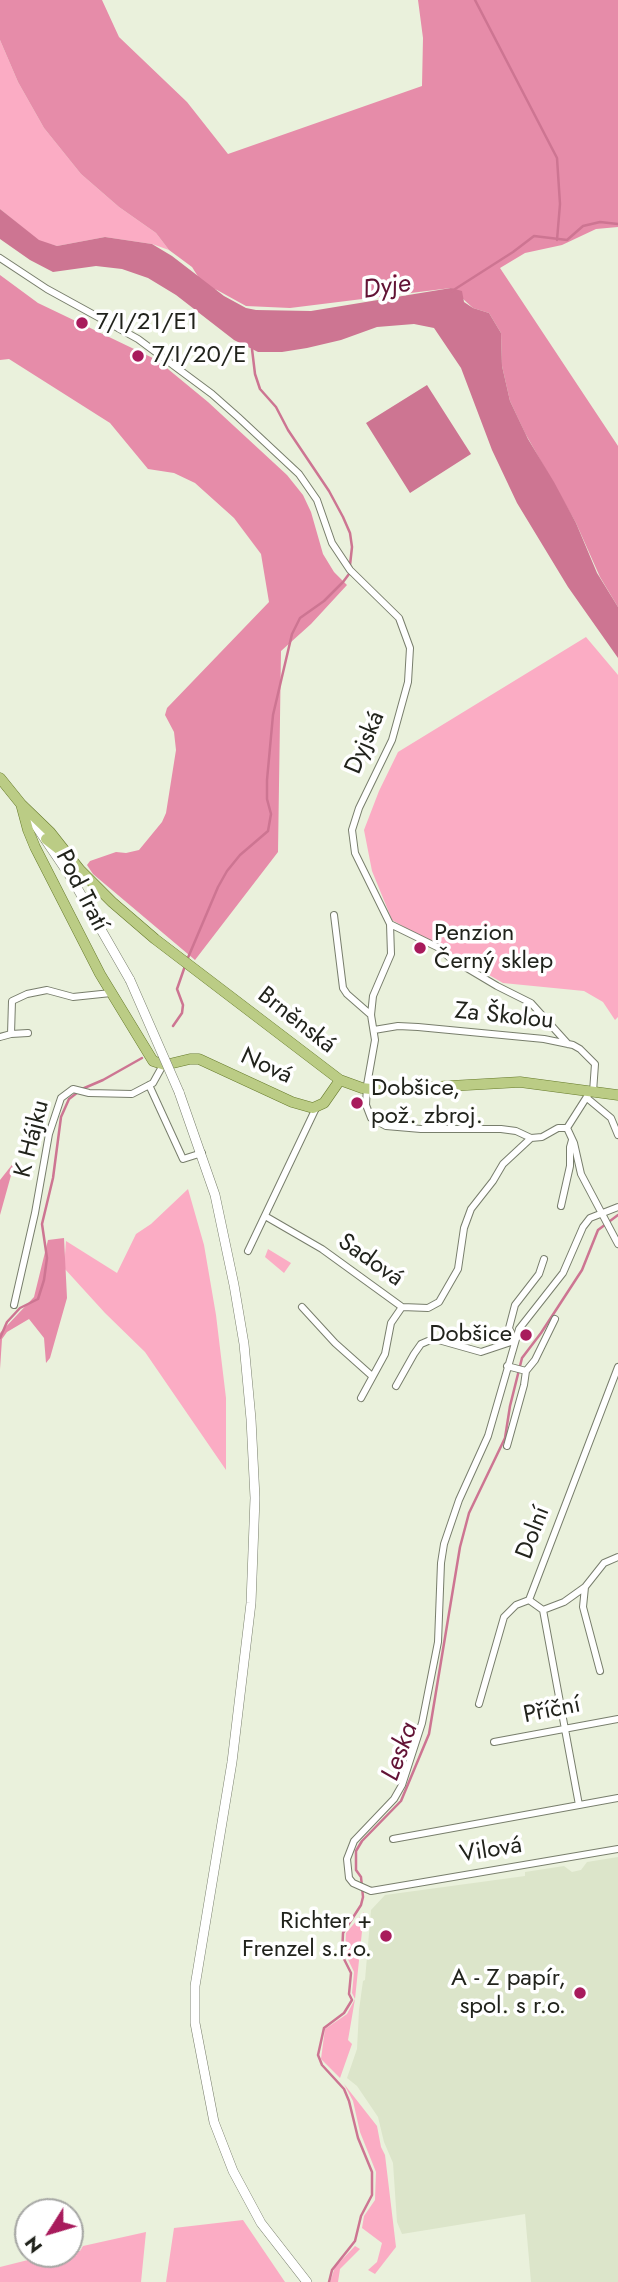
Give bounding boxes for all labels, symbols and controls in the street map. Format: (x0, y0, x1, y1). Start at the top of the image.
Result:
water label: Dyje (361, 269, 413, 307)
place label: 7/I/21/E1 (96, 309, 198, 337)
marker: 7/I/21/E1 (74, 315, 90, 331)
place label: 7/I/20/E (152, 342, 246, 370)
marker: 7/I/20/E (130, 348, 146, 364)
street label: Dyjská (340, 707, 392, 779)
street label: Pod Tratí (48, 846, 114, 936)
place label: Penzion Černý sklep (434, 920, 553, 976)
marker: Penzion Černý sklep (412, 940, 428, 956)
street label: Brněnská (251, 982, 341, 1060)
street label: Za Školou (453, 997, 555, 1037)
street label: Nová (236, 1043, 296, 1091)
place label: Dobšice, pož. zbroj. (371, 1075, 483, 1131)
marker: Dobšice, pož. zbroj. (349, 1095, 365, 1111)
street label: K Hájku (10, 1097, 56, 1181)
street label: Sadová (332, 1228, 408, 1294)
place label: Dobšice (429, 1321, 512, 1349)
marker: Dobšice (518, 1327, 534, 1343)
street label: Dolní (511, 1503, 557, 1563)
street label: Příční (521, 1691, 583, 1731)
water label: Leska (376, 1718, 426, 1786)
street label: Vilová (458, 1832, 524, 1870)
place label: Richter + Frenzel s.r.o. (242, 1908, 372, 1964)
marker: Richter + Frenzel s.r.o. (378, 1928, 394, 1944)
place label: A - Z papír, spol. s r.o. (451, 1965, 566, 2021)
marker: A - Z papír, spol. s r.o. (572, 1985, 588, 2001)
north arrow (14, 2198, 84, 2268)
text: N (18, 2231, 49, 2259)

